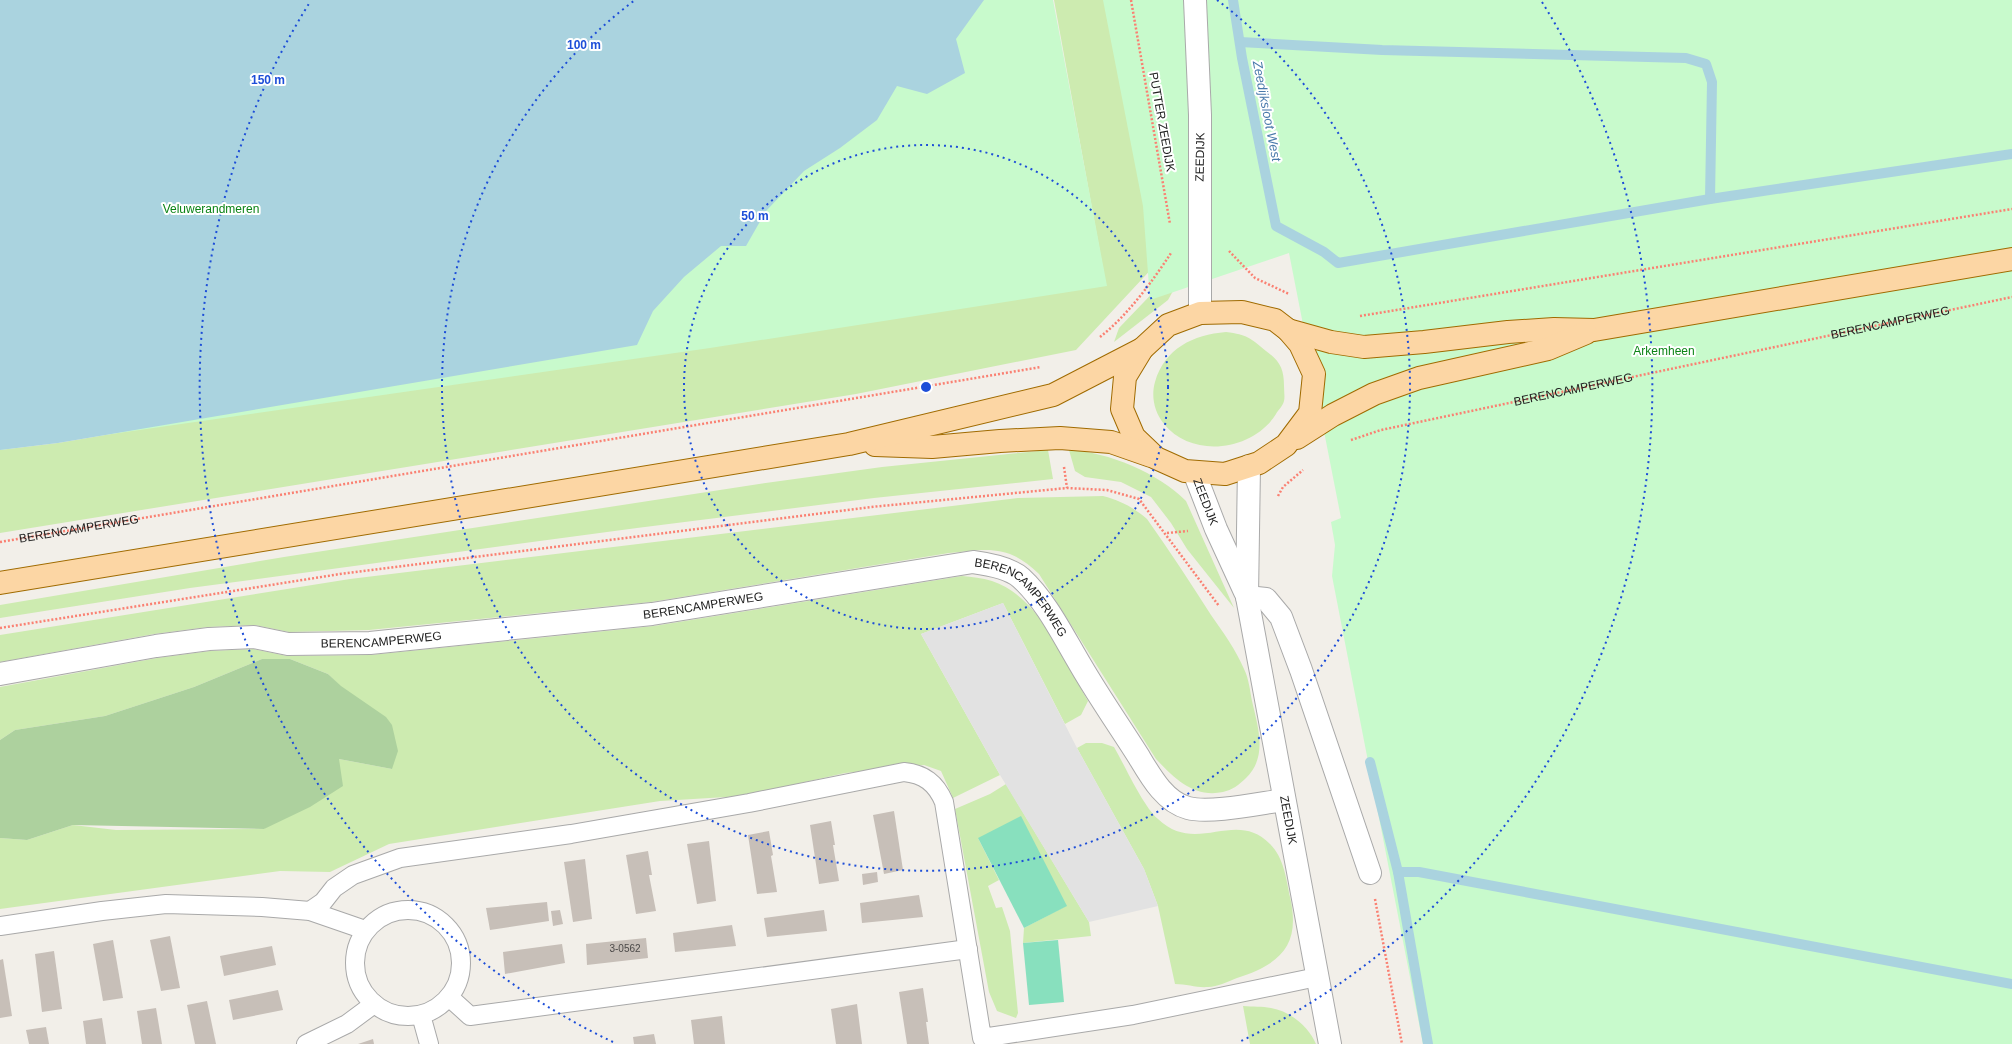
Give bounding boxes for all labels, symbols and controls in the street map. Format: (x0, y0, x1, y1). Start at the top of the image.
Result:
text: 100 m (567, 38, 601, 52)
water label: Zeedijksloot West (1250, 58, 1284, 164)
street label: PUTTER ZEEDIJK (1146, 71, 1178, 173)
text: 150 m (251, 73, 285, 87)
street label: ZEEDIJK (1193, 132, 1207, 182)
park label: Veluwerandmeren (163, 202, 259, 216)
text: 50 m (741, 209, 769, 223)
street label: BERENCAMPERWEG (1829, 303, 1951, 342)
park label: Arkemheen (1633, 344, 1695, 358)
street label: BERENCAMPERWEG (1512, 370, 1634, 409)
centre of rings (919, 380, 933, 394)
street label: ZEEDIJK (1190, 476, 1221, 527)
street label: BERENCAMPERWEG (18, 512, 140, 546)
street label: BERENCAMPERWEG (974, 555, 1070, 639)
street label: BERENCAMPERWEG (643, 589, 764, 622)
street label: BERENCAMPERWEG (321, 629, 442, 651)
street label: ZEEDIJK (1277, 795, 1300, 846)
house number: 3-0562 (609, 943, 641, 954)

